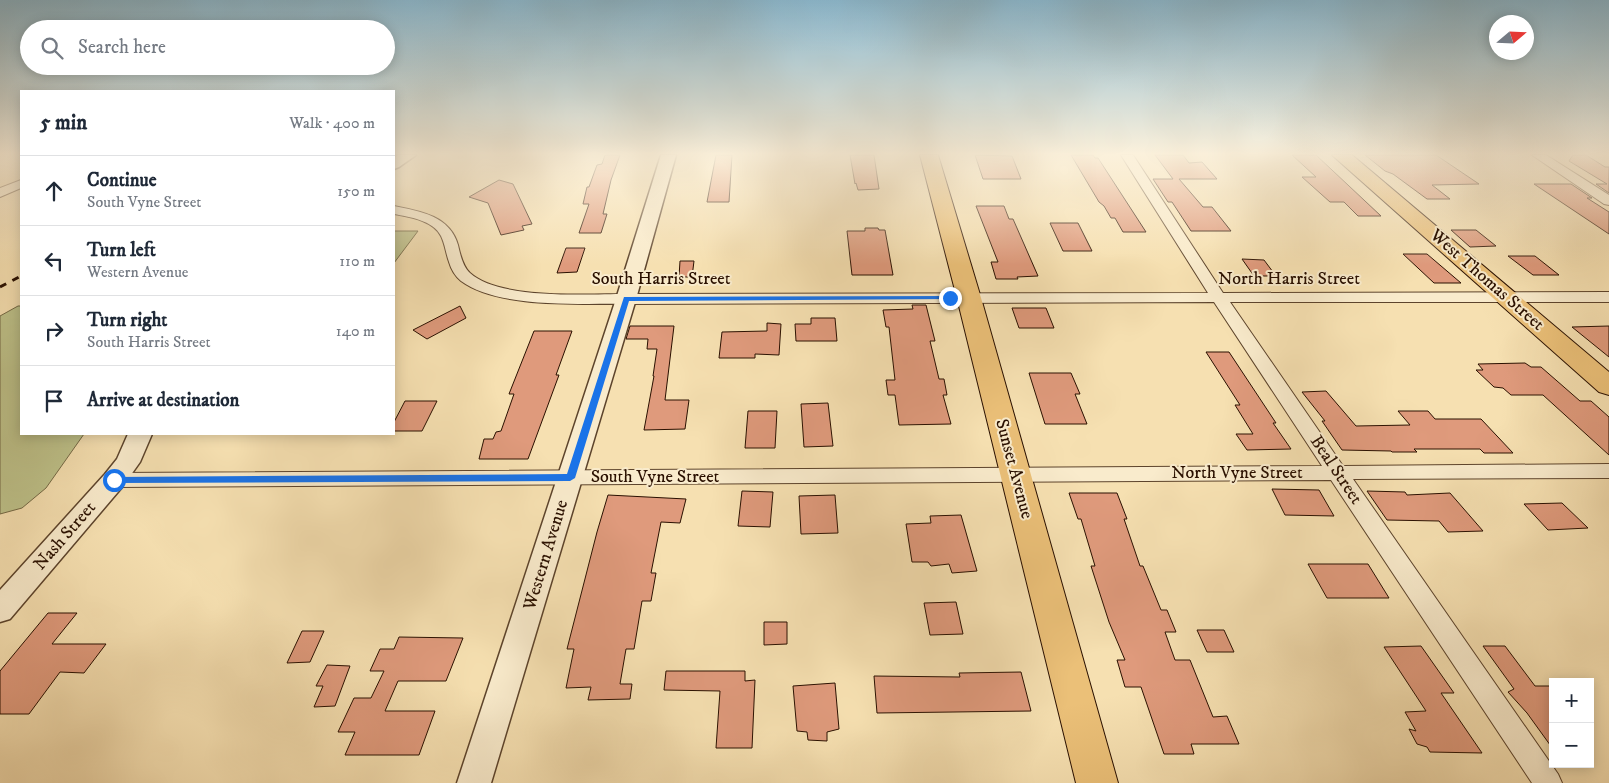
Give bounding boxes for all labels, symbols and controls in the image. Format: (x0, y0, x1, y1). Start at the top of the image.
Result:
north arrow (1489, 15, 1534, 60)
search box (20, 20, 395, 75)
icon: search (38, 34, 66, 62)
text: Search here (78, 36, 166, 59)
text: 5 min (40, 110, 87, 136)
text: Walk · 400 m (289, 113, 375, 133)
text: Continue (87, 169, 157, 192)
icon: ahead (40, 177, 68, 205)
text: 150 m (337, 181, 375, 201)
text: South Vyne Street (87, 192, 201, 212)
street label: West Thomas Street (1425, 224, 1549, 336)
text: Turn left (87, 239, 156, 262)
icon: left (40, 247, 68, 275)
text: 110 m (339, 251, 375, 271)
text: Western Avenue (87, 262, 188, 282)
street label: South Harris Street (591, 268, 731, 290)
street label: North Harris Street (1218, 268, 1360, 290)
route end (939, 287, 962, 310)
text: Turn right (87, 309, 167, 332)
icon: right (40, 317, 68, 345)
text: 140 m (336, 321, 375, 341)
text: South Harris Street (87, 332, 211, 352)
icon: arrive (40, 387, 68, 415)
text: Arrive at destination (87, 389, 239, 412)
street label: Sunset Avenue (990, 417, 1038, 521)
street label: Beal Street (1305, 431, 1367, 509)
street label: North Vyne Street (1171, 462, 1303, 484)
street label: South Vyne Street (591, 466, 720, 488)
route start (103, 469, 126, 492)
street label: Nash Street (29, 497, 101, 575)
street label: Western Avenue (518, 497, 573, 614)
map controls (1549, 678, 1594, 768)
button: + (1549, 678, 1594, 723)
button: − (1549, 723, 1594, 768)

